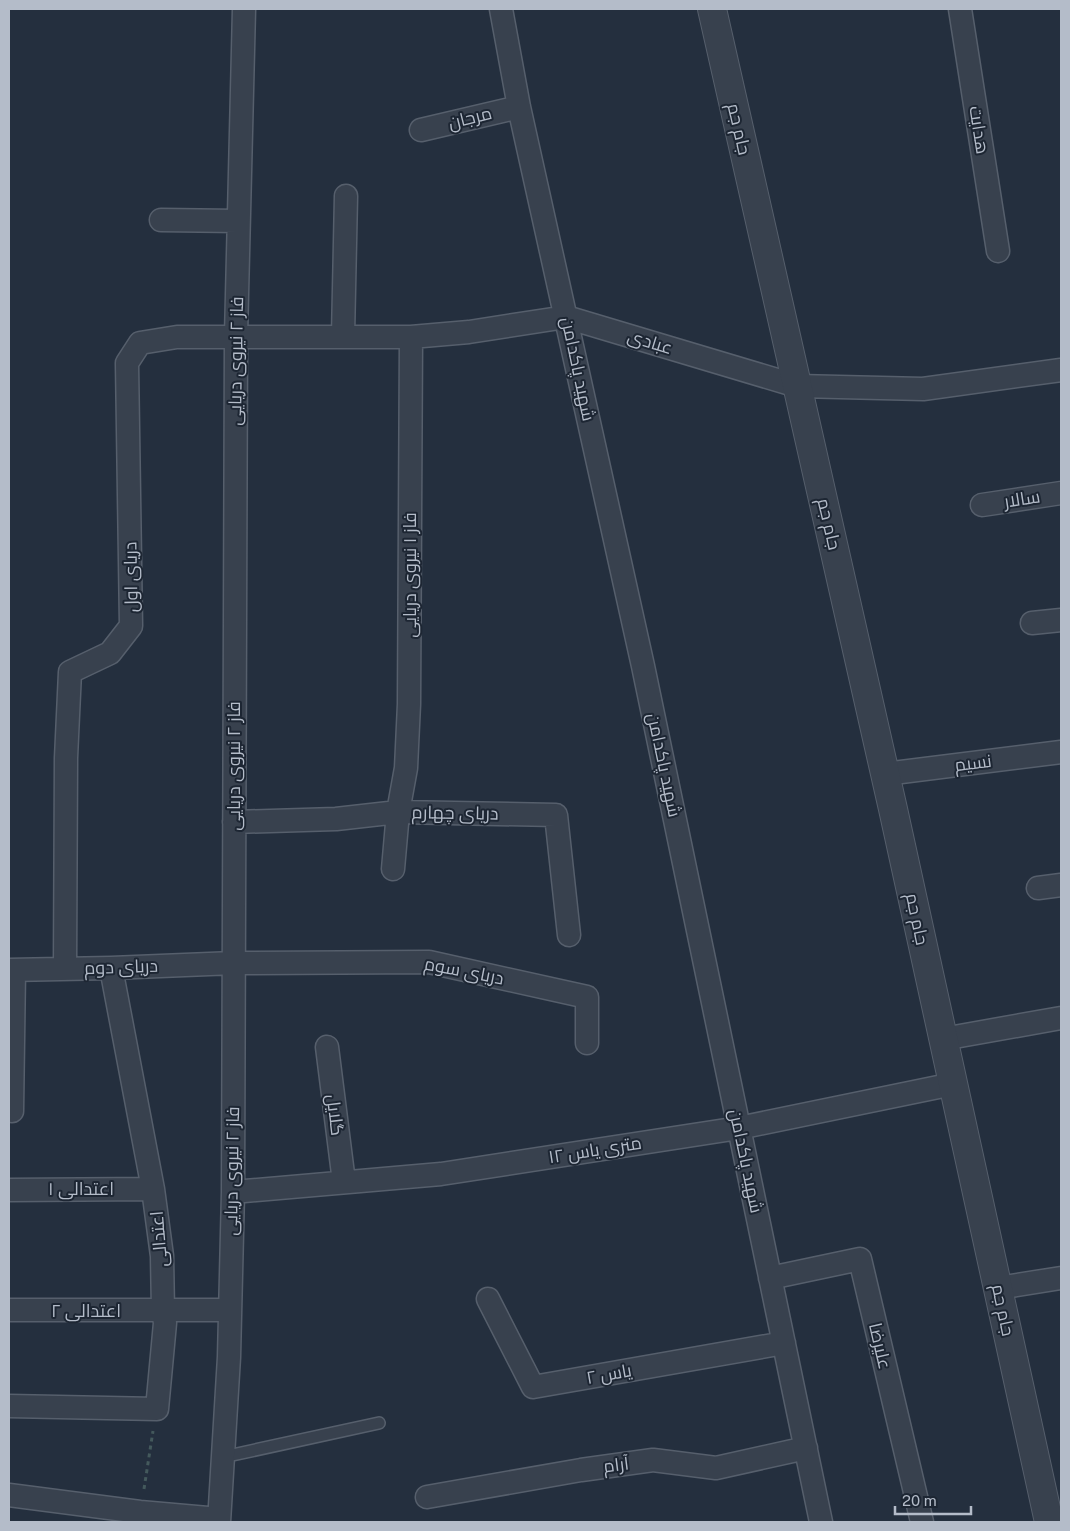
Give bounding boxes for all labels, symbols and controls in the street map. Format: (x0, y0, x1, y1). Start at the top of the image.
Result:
street label: جام جم (721, 101, 756, 157)
street label: مرجان (446, 102, 494, 134)
street label: هدایت (965, 104, 994, 155)
street label: فاز ۲ نیروی دریایی (224, 296, 248, 426)
street label: شهید پاکدامن (555, 315, 600, 423)
street label: عبادی (625, 325, 675, 359)
street label: سالار (1001, 485, 1042, 513)
street label: جام جم (811, 496, 846, 552)
street label: فاز ۱ نیروی دریایی (399, 512, 421, 638)
street label: دریای اول (119, 541, 143, 613)
street label: فاز ۲ نیروی دریایی (223, 701, 245, 831)
street label: شهید پاکدامن (641, 711, 686, 819)
street label: نسیم (953, 750, 993, 777)
street label: دریای چهارم (411, 801, 499, 826)
street label: جام جم (900, 891, 933, 947)
street label: دریای سوم (422, 953, 506, 990)
street label: دریای دوم (84, 955, 158, 980)
street label: گلایل (322, 1093, 348, 1137)
street label: فاز ۲ نیروی دریایی (220, 1106, 244, 1236)
street label: شهید پاکدامن (723, 1107, 768, 1215)
street label: ۱۲ متری یاس (547, 1132, 643, 1168)
street label: اعتدالی ۱ (48, 1178, 114, 1200)
street label: اعتدالی (146, 1210, 172, 1268)
street label: جام جم (986, 1282, 1019, 1338)
street label: اعتدالی ۲ (51, 1300, 121, 1322)
street label: علیرضا (864, 1321, 896, 1371)
street label: یاس ۲ (585, 1359, 634, 1389)
street label: آرام (602, 1452, 630, 1478)
scale bar (895, 1484, 971, 1516)
text: 20 m (902, 1492, 937, 1509)

